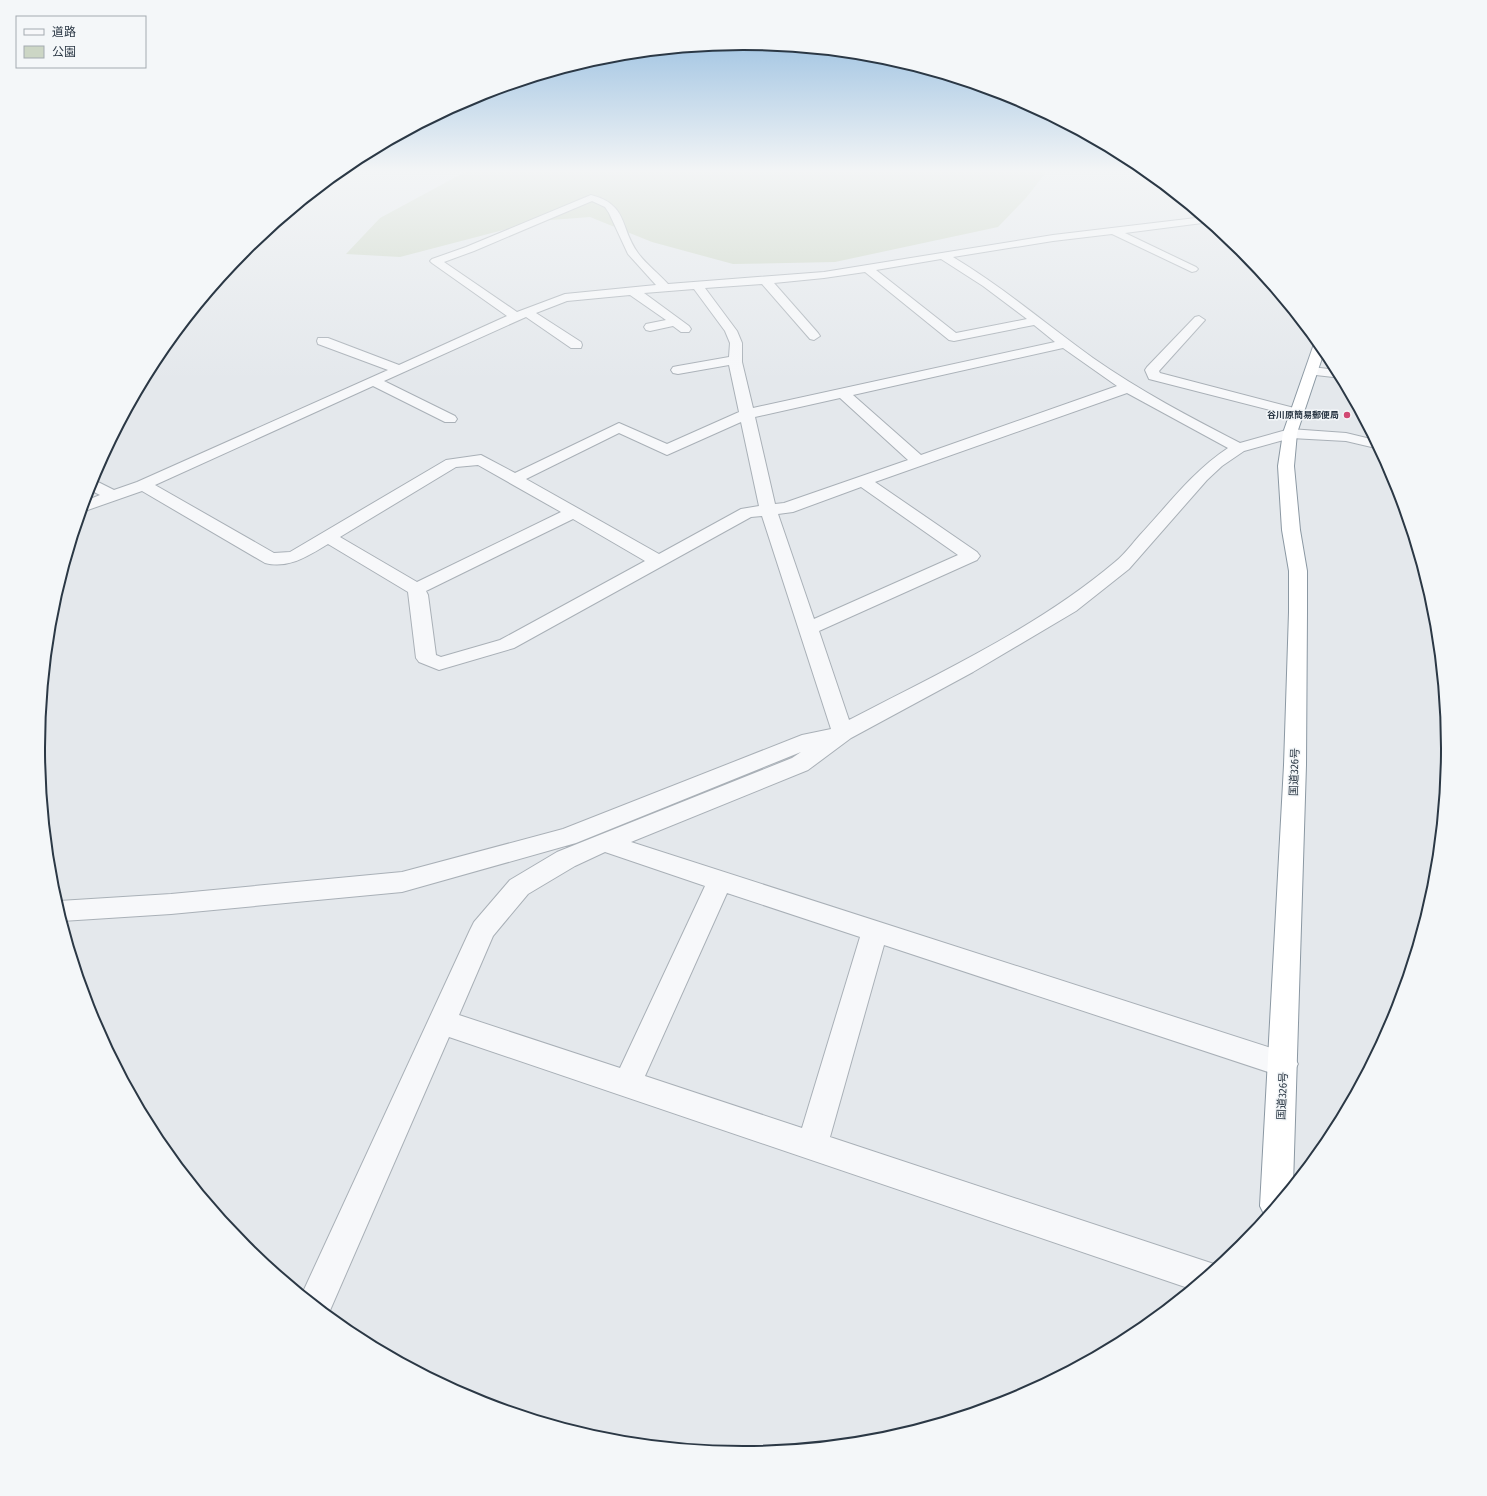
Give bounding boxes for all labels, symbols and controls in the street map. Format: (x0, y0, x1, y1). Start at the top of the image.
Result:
legend (16, 16, 146, 68)
text: 道路 (52, 25, 76, 39)
text: 公園 (52, 45, 76, 59)
place label: 谷川原簡易郵便局 (1267, 410, 1339, 420)
marker: 谷川原簡易郵便局 (1342, 410, 1352, 420)
street label: 国道326号 (1287, 748, 1302, 796)
street label: 国道326号 (1275, 1072, 1290, 1120)

